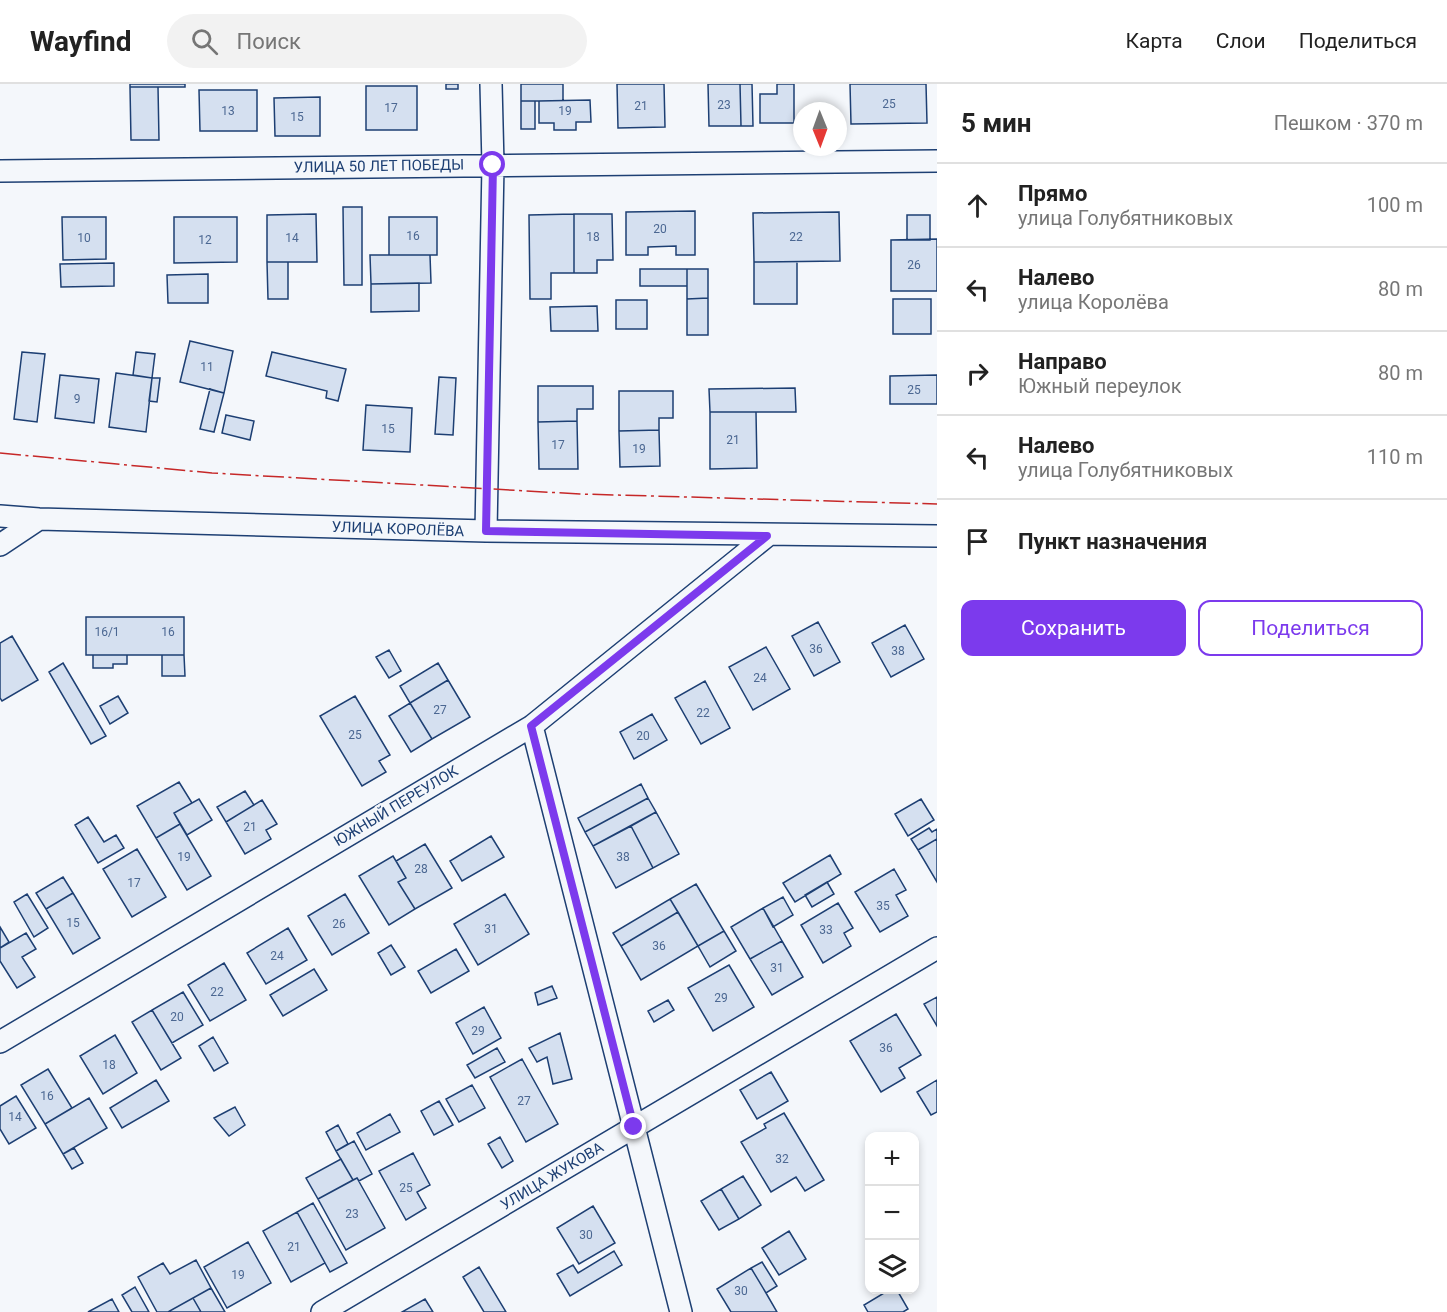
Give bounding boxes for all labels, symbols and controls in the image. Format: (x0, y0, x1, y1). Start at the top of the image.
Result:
search box (167, 14, 587, 68)
text: Wayfind (30, 25, 131, 58)
icon: search (188, 25, 221, 58)
text: Поиск (236, 29, 301, 54)
text: Карта (1126, 29, 1183, 53)
text: Слои (1216, 29, 1266, 53)
text: Поделиться (1299, 29, 1417, 53)
house number: 25 (882, 97, 896, 111)
house number: 23 (717, 98, 731, 112)
house number: 21 (634, 99, 648, 113)
house number: 17 (384, 101, 398, 115)
north arrow (793, 102, 847, 156)
house number: 13 (221, 104, 235, 118)
house number: 19 (558, 104, 572, 118)
text: 5 мин (961, 108, 1032, 138)
house number: 15 (290, 110, 304, 124)
text: Пешком · 370 m (1274, 111, 1423, 135)
route start (479, 151, 505, 177)
street label: УЛИЦА 50 ЛЕТ ПОБЕДЫ (294, 156, 464, 176)
text: Прямо (1018, 181, 1087, 206)
icon: ahead (961, 189, 994, 222)
text: 100 m (1367, 193, 1423, 217)
text: улица Голубятниковых (1018, 206, 1233, 230)
house number: 20 (653, 222, 667, 236)
house number: 16 (406, 229, 420, 243)
house number: 18 (586, 230, 600, 244)
house number: 22 (789, 230, 803, 244)
house number: 10 (77, 231, 91, 245)
house number: 14 (285, 231, 299, 245)
house number: 12 (198, 233, 212, 247)
house number: 26 (907, 258, 921, 272)
text: Налево (1018, 265, 1095, 290)
icon: left (961, 273, 994, 306)
text: 80 m (1378, 277, 1423, 301)
text: улица Королёва (1018, 290, 1169, 314)
text: Направо (1018, 349, 1107, 374)
icon: right (961, 357, 994, 390)
house number: 11 (200, 360, 214, 374)
text: 80 m (1378, 361, 1423, 385)
text: Южный переулок (1018, 374, 1181, 398)
house number: 25 (907, 383, 921, 397)
house number: 9 (74, 392, 80, 406)
house number: 15 (381, 422, 395, 436)
house number: 21 (726, 433, 740, 447)
text: Налево (1018, 433, 1095, 458)
house number: 17 (551, 438, 565, 452)
icon: left (961, 441, 994, 474)
house number: 19 (632, 442, 646, 456)
text: 110 m (1367, 445, 1423, 469)
text: улица Голубятниковых (1018, 458, 1233, 482)
street label: УЛИЦА КОРОЛЁВА (331, 518, 465, 540)
icon: arrive (961, 525, 994, 558)
text: Пункт назначения (1018, 529, 1207, 554)
button: Сохранить (961, 600, 1186, 656)
button: Поделиться (1198, 600, 1423, 656)
house number: 16/1 (94, 625, 120, 639)
house number: 16 (161, 625, 175, 639)
house number: 36 (809, 642, 823, 656)
house number: 38 (891, 644, 905, 658)
house number: 24 (753, 671, 767, 685)
house number: 27 (433, 703, 447, 717)
house number: 22 (696, 706, 710, 720)
house number: 25 (348, 728, 362, 742)
house number: 20 (636, 729, 650, 743)
street label: ЮЖНЫЙ ПЕРЕУЛОК (331, 762, 462, 850)
house number: 21 (243, 820, 257, 834)
house number: 19 (177, 850, 191, 864)
house number: 38 (616, 850, 630, 864)
house number: 28 (414, 862, 428, 876)
house number: 17 (127, 876, 141, 890)
house number: 35 (876, 899, 890, 913)
house number: 15 (66, 916, 80, 930)
house number: 26 (332, 917, 346, 931)
house number: 31 (484, 922, 498, 936)
house number: 33 (819, 923, 833, 937)
house number: 36 (652, 939, 666, 953)
house number: 24 (270, 949, 284, 963)
house number: 31 (770, 961, 784, 975)
house number: 22 (210, 985, 224, 999)
house number: 29 (714, 991, 728, 1005)
house number: 20 (170, 1010, 184, 1024)
house number: 29 (471, 1024, 485, 1038)
house number: 36 (879, 1041, 893, 1055)
house number: 18 (102, 1058, 116, 1072)
house number: 16 (40, 1089, 54, 1103)
house number: 27 (517, 1094, 531, 1108)
house number: 14 (8, 1110, 22, 1124)
route end (620, 1113, 646, 1139)
map controls (865, 1132, 919, 1294)
button: + (865, 1132, 919, 1186)
street label: УЛИЦА ЖУКОВА (497, 1138, 607, 1214)
house number: 32 (775, 1152, 789, 1166)
house number: 25 (399, 1181, 413, 1195)
button: − (865, 1186, 919, 1240)
house number: 23 (345, 1207, 359, 1221)
house number: 30 (579, 1228, 593, 1242)
house number: 21 (287, 1240, 301, 1254)
button: layers (865, 1240, 919, 1294)
house number: 19 (231, 1268, 245, 1282)
house number: 30 (734, 1284, 748, 1298)

